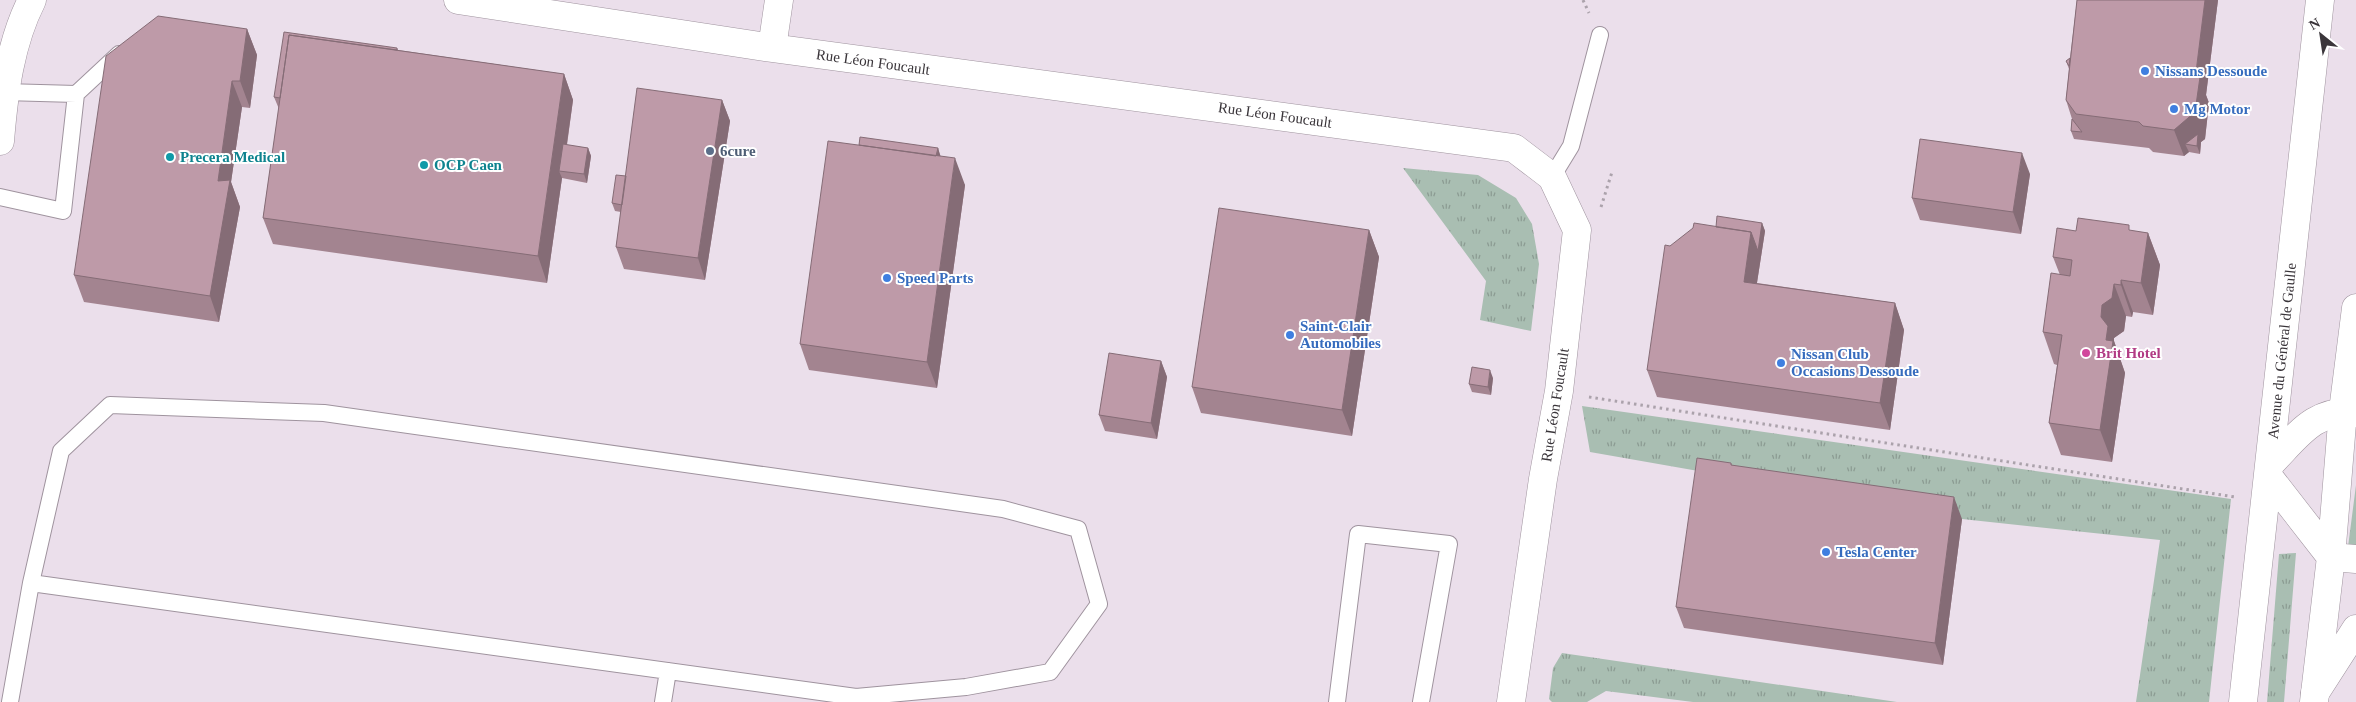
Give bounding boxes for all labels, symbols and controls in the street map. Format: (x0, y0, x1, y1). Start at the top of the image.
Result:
north arrow (2296, 10, 2346, 60)
text: N (2307, 15, 2323, 33)
street label: Rue Léon Foucault (815, 46, 932, 78)
place label: Nissans Dessoude (2155, 63, 2267, 79)
marker: Nissans Dessoude (2139, 65, 2151, 77)
street label: Rue Léon Foucault (1217, 99, 1334, 131)
place label: Mg Motor (2184, 101, 2251, 117)
marker: Mg Motor (2168, 103, 2180, 115)
place label: 6cure (720, 143, 756, 159)
marker: 6cure (704, 145, 716, 157)
place label: Precera Medical (180, 149, 285, 165)
marker: Precera Medical (164, 151, 176, 163)
place label: OCP Caen (434, 157, 503, 173)
marker: OCP Caen (418, 159, 430, 171)
street label: Avenue du Général de Gaulle (2265, 262, 2299, 440)
place label: Speed Parts (897, 270, 973, 286)
marker: Speed Parts (881, 272, 893, 284)
place label: Saint-Clair Automobiles (1300, 318, 1381, 351)
marker: Saint-Clair Automobiles (1284, 329, 1296, 341)
place label: Brit Hotel (2096, 345, 2161, 361)
street label: Rue Léon Foucault (1538, 346, 1572, 463)
place label: Nissan Club Occasions Dessoude (1791, 346, 1919, 379)
marker: Brit Hotel (2080, 347, 2092, 359)
marker: Nissan Club Occasions Dessoude (1775, 357, 1787, 369)
place label: Tesla Center (1836, 544, 1917, 560)
marker: Tesla Center (1820, 546, 1832, 558)

